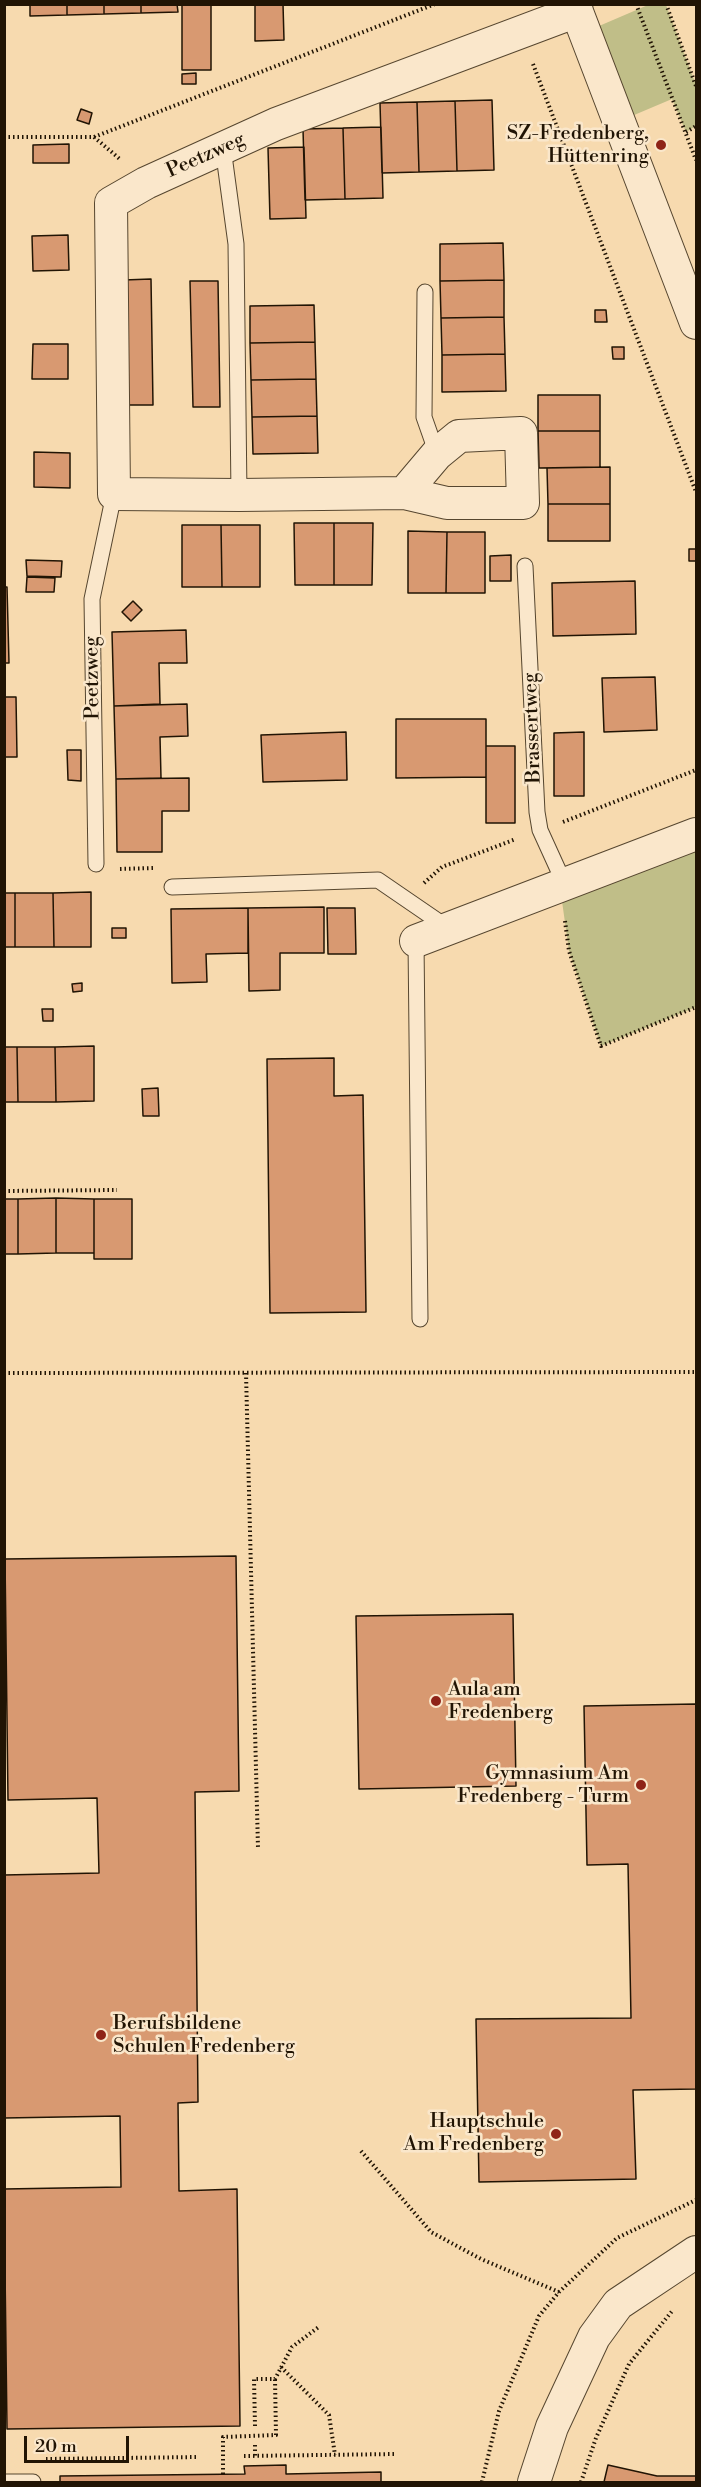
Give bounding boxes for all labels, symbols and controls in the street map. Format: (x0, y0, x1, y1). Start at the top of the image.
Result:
place label: SZ-Fredenberg, Hüttenring (507, 122, 649, 169)
street label: Peetzweg (163, 128, 249, 184)
marker: SZ-Fredenberg, Hüttenring (654, 138, 668, 152)
street label: Peetzweg (80, 636, 106, 720)
street label: Brassertweg (519, 672, 547, 784)
place label: Aula am Fredenberg (448, 1678, 553, 1725)
marker: Aula am Fredenberg (429, 1694, 443, 1708)
place label: Gymnasium Am Fredenberg - Turm (457, 1762, 629, 1809)
marker: Gymnasium Am Fredenberg - Turm (634, 1778, 648, 1792)
place label: Berufsbildene Schulen Fredenberg (113, 2012, 295, 2059)
marker: Berufsbildene Schulen Fredenberg (94, 2028, 108, 2042)
place label: Hauptschule Am Fredenberg (403, 2110, 544, 2157)
marker: Hauptschule Am Fredenberg (549, 2127, 563, 2141)
scale bar (27, 2424, 132, 2462)
text: 20 m (35, 2435, 77, 2458)

